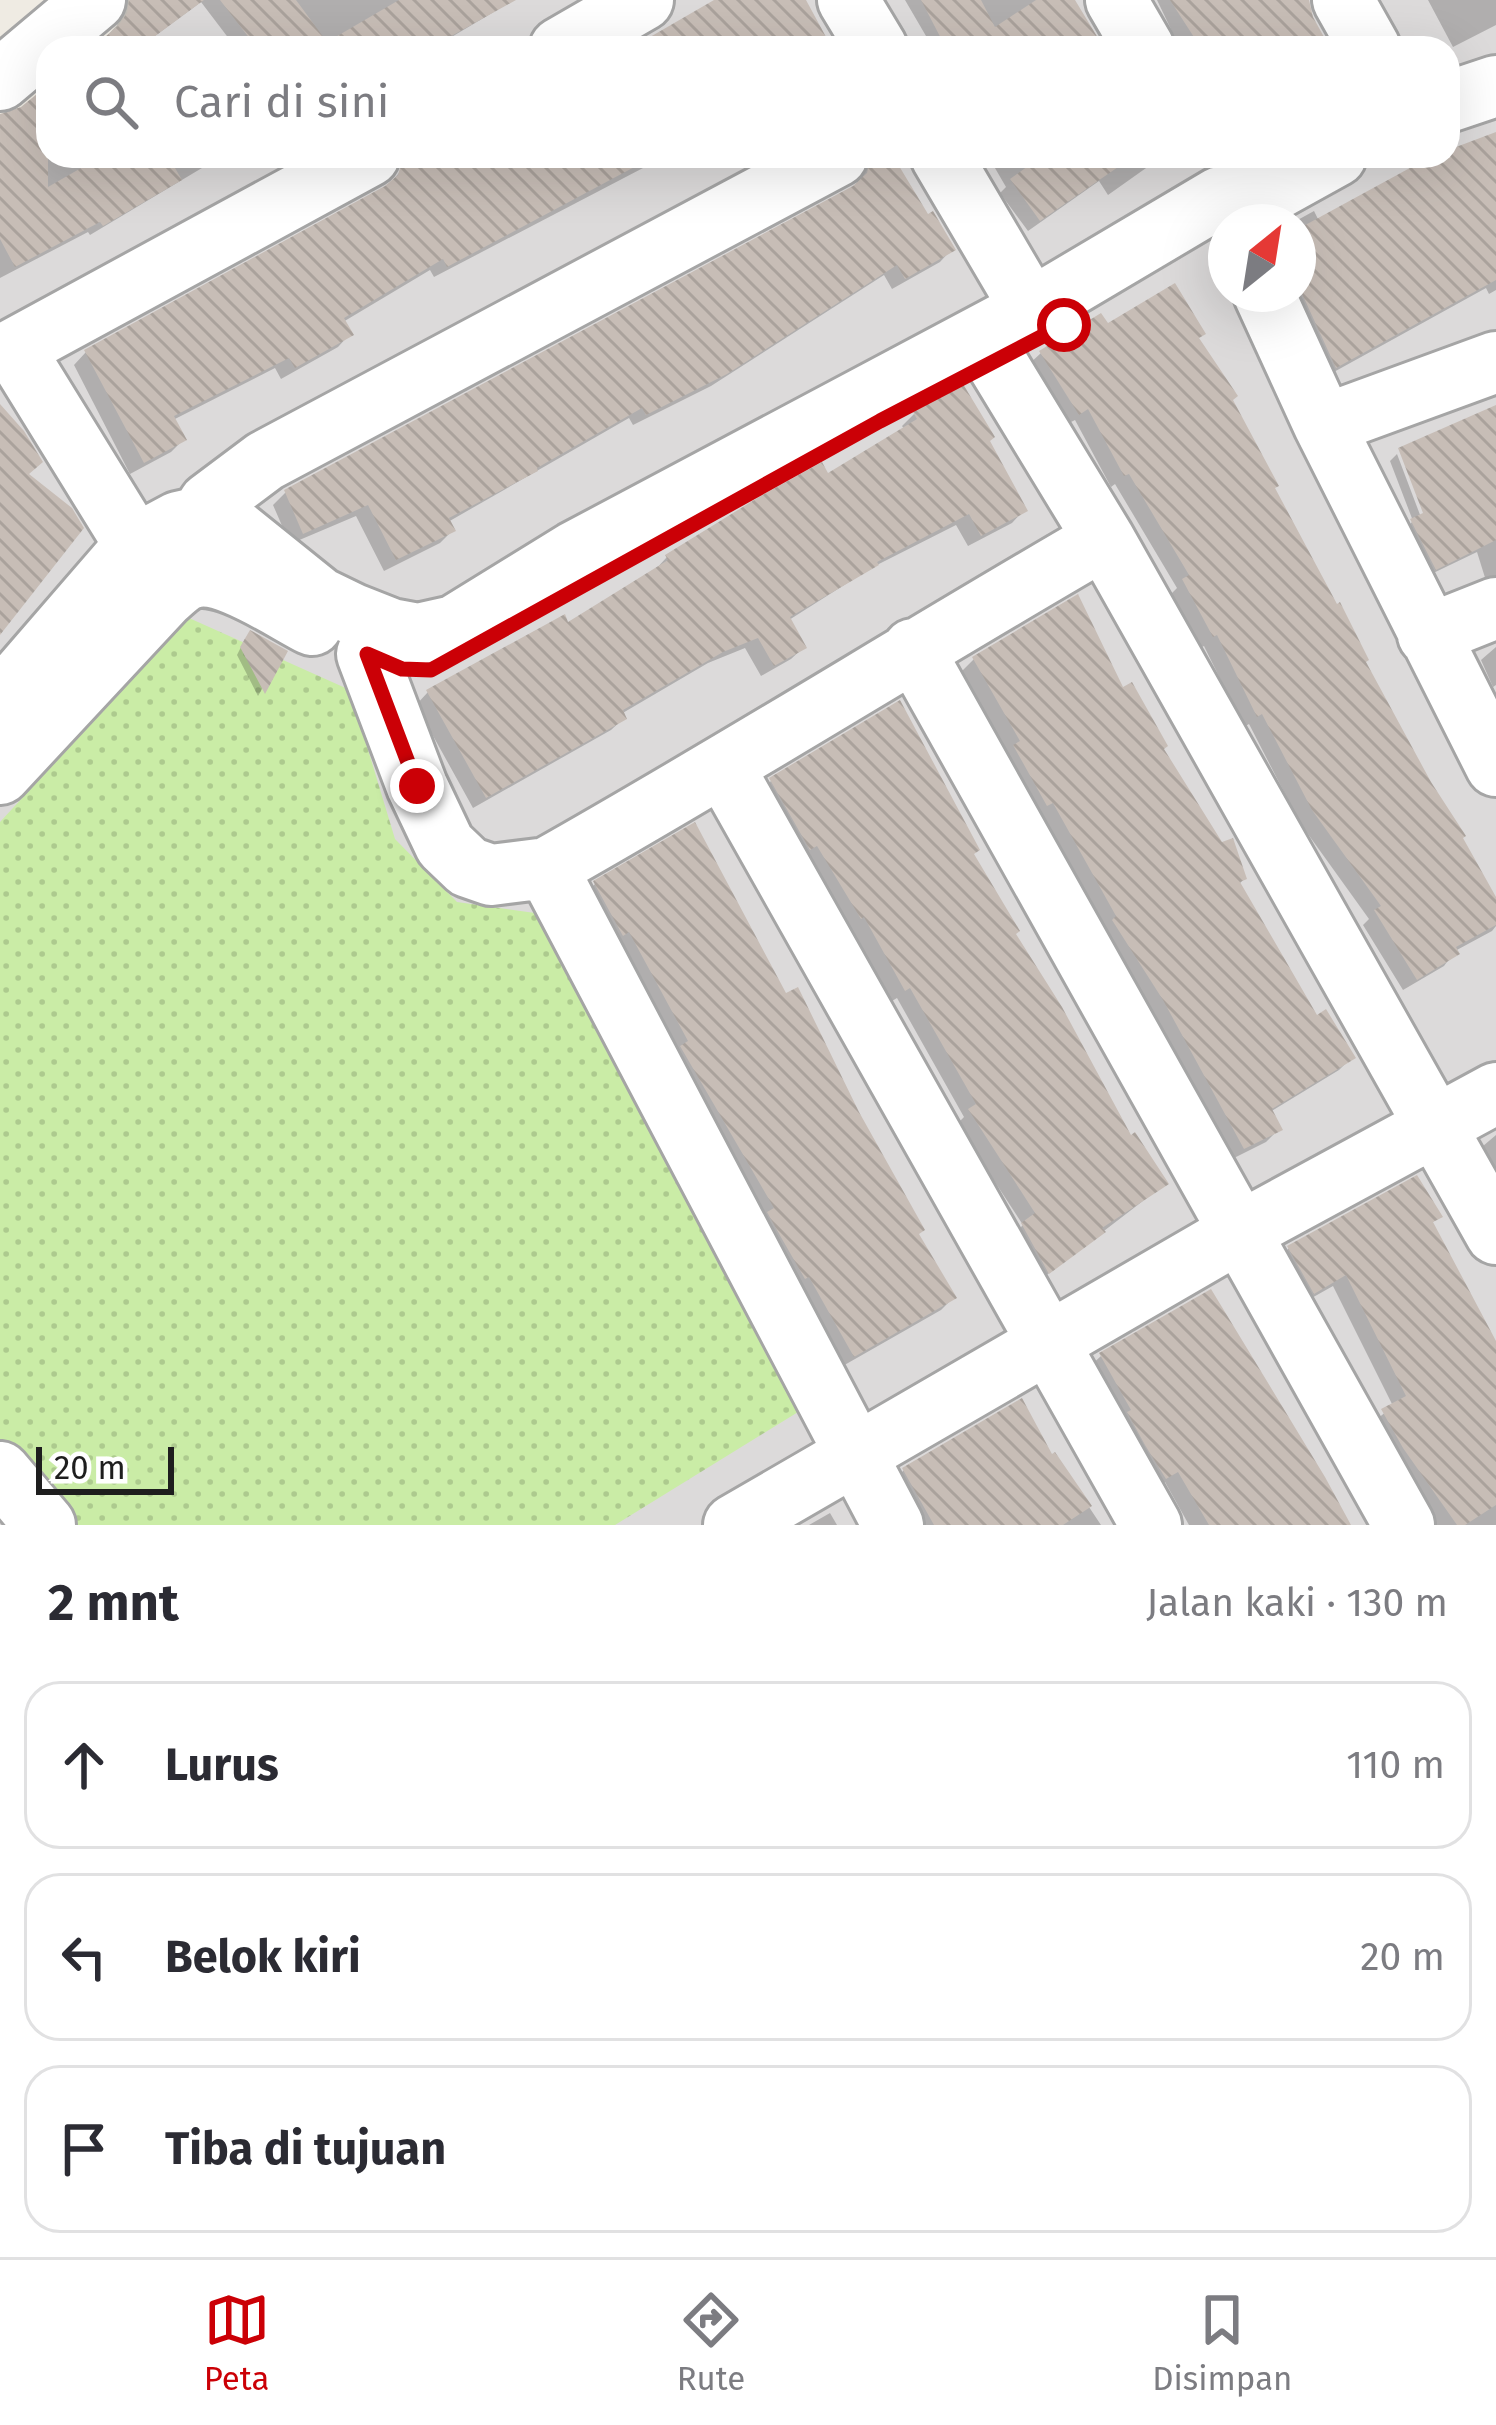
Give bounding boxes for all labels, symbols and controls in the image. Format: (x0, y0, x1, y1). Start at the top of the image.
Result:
search box (36, 36, 1460, 168)
icon: search (78, 69, 144, 135)
text: Cari di sini (174, 75, 390, 129)
north arrow (1208, 204, 1316, 312)
route start (1037, 298, 1091, 352)
route end (390, 759, 444, 813)
scale bar (36, 1441, 174, 1494)
text: 20 m (54, 1448, 126, 1488)
text: 2 mnt (48, 1572, 179, 1634)
text: Jalan kaki · 130 m (1146, 1580, 1448, 1626)
icon: ahead (51, 1732, 117, 1798)
text: Lurus (165, 1738, 279, 1792)
text: 110 m (1346, 1742, 1445, 1788)
icon: left (51, 1924, 117, 1990)
text: Belok kiri (165, 1930, 361, 1984)
text: 20 m (1360, 1934, 1445, 1980)
icon: arrive (51, 2116, 117, 2182)
text: Tiba di tujuan (165, 2122, 446, 2176)
tab: Peta (204, 2287, 270, 2399)
tab: Rute (677, 2287, 745, 2399)
tab: Disimpan (1152, 2287, 1292, 2399)

